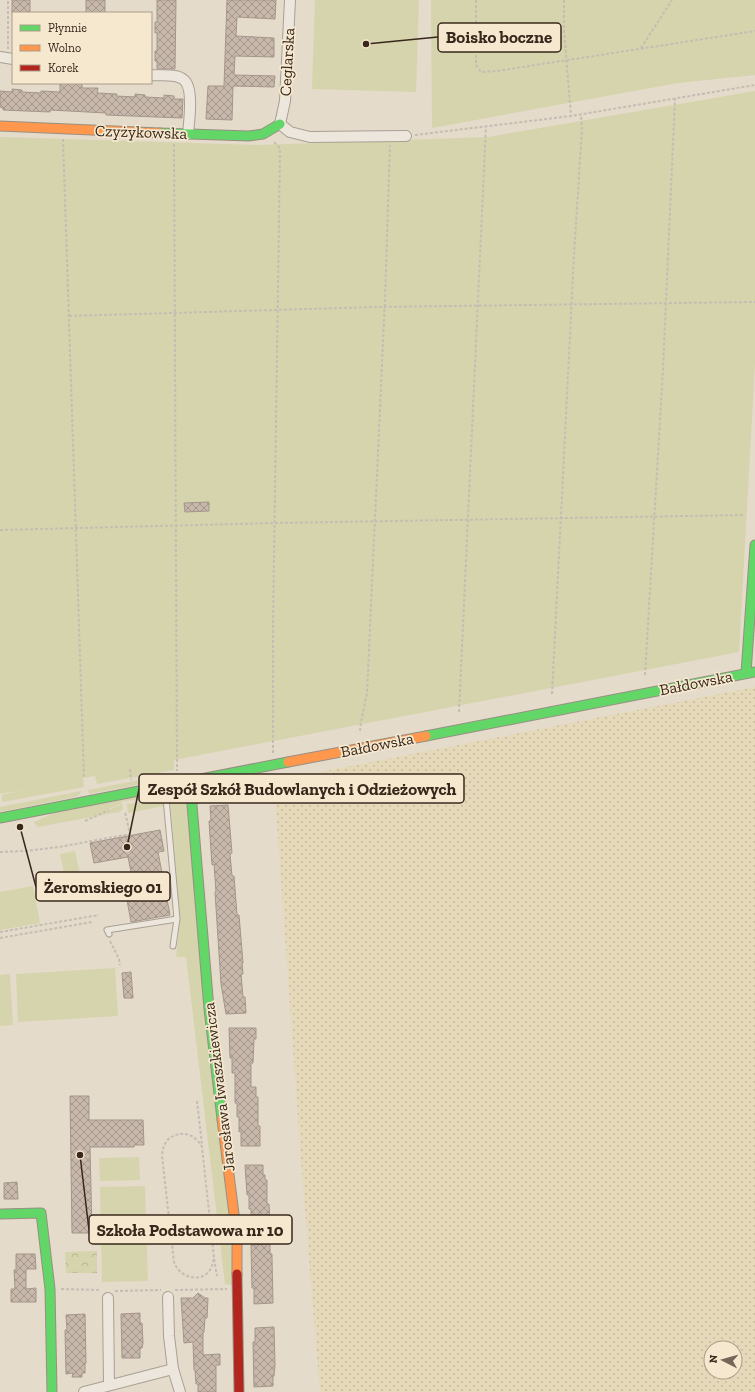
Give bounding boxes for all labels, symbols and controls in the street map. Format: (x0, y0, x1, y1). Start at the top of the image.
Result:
legend (12, 12, 152, 84)
text: Płynnie (48, 21, 87, 35)
callout: Boisko boczne (438, 23, 561, 52)
street label: Ceglarska (276, 27, 298, 97)
text: Boisko boczne (446, 27, 552, 47)
text: Wolno (48, 41, 81, 55)
text: Korek (48, 61, 79, 75)
street label: Czyżykowska (95, 121, 188, 143)
street label: Bałdowska (658, 667, 734, 699)
street label: Bałdowska (339, 729, 415, 761)
callout: Zespół Szkół Budowlanych i Odzieżowych (139, 774, 464, 803)
text: Zespół Szkół Budowlanych i Odzieżowych (148, 779, 457, 799)
callout: Żeromskiego 01 (36, 872, 170, 901)
text: Żeromskiego 01 (44, 877, 162, 897)
street label: Jarosława Iwaszkiewicza (199, 1001, 239, 1173)
callout: Szkoła Podstawowa nr 10 (89, 1215, 292, 1244)
text: Szkoła Podstawowa nr 10 (96, 1220, 284, 1240)
north arrow (703, 1340, 743, 1380)
text: N (707, 1354, 721, 1364)

